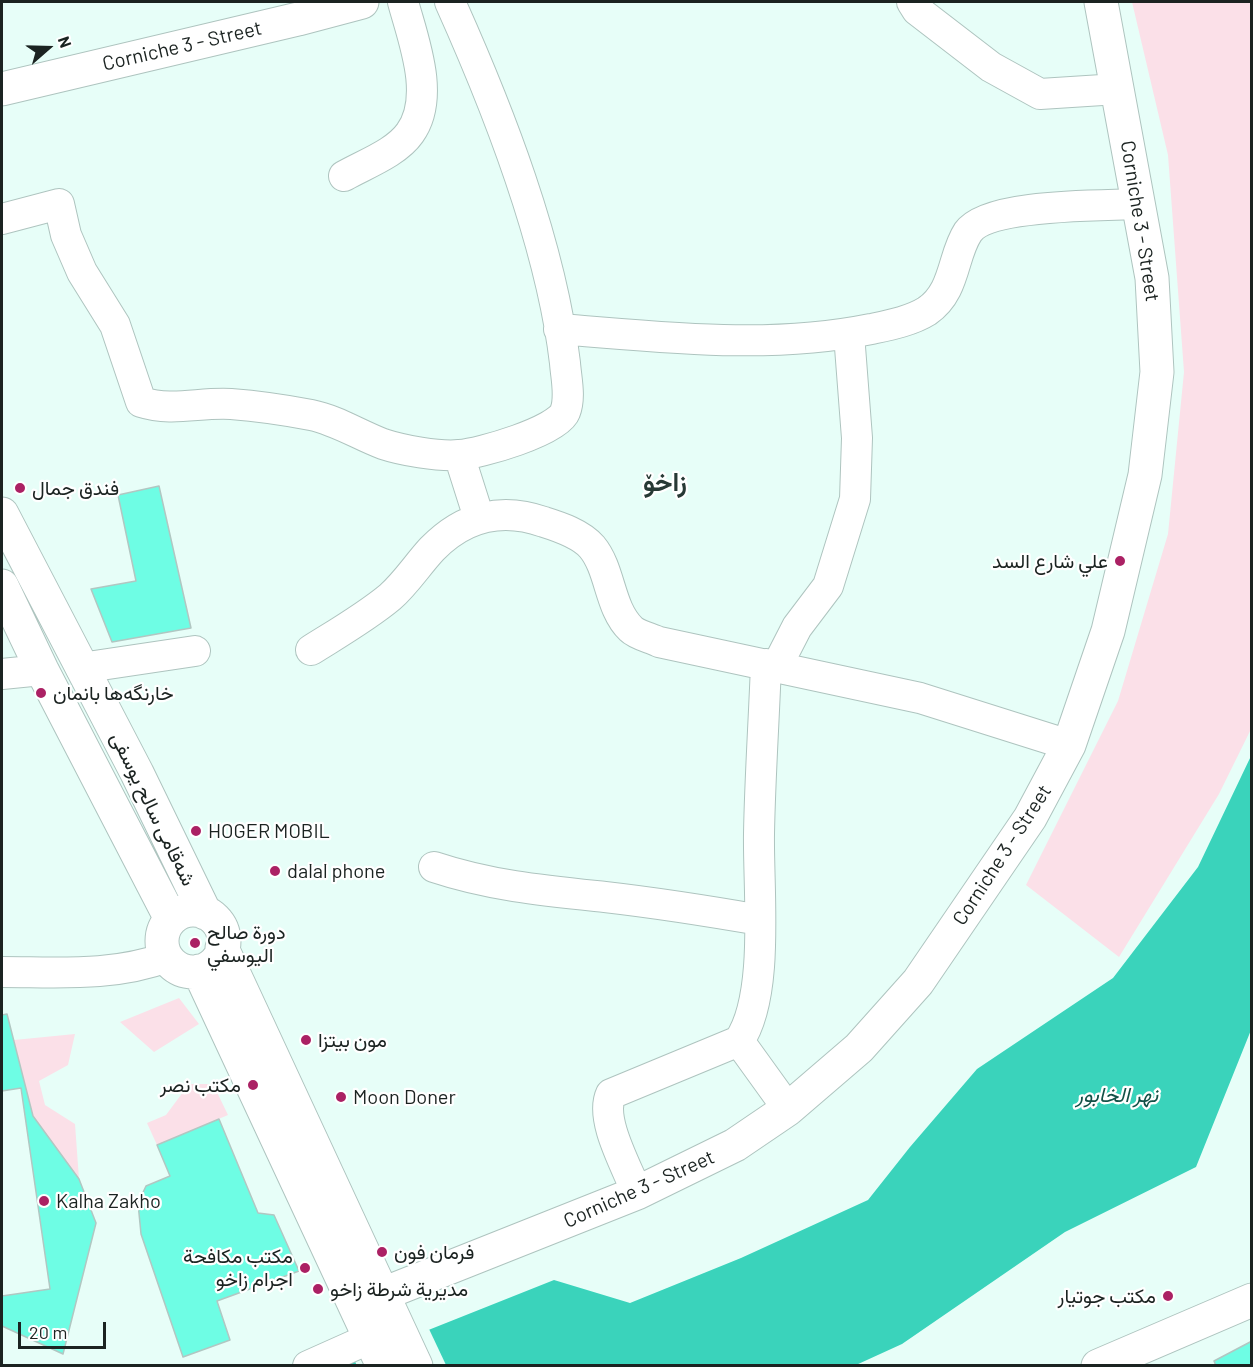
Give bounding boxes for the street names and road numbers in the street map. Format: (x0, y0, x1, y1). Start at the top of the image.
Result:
street label: Corniche 3 - Street (100, 16, 264, 76)
street label: Corniche 3 - Street (1115, 139, 1165, 303)
street label: شەقامی سالح یوسفی (105, 728, 201, 890)
street label: Corniche 3 - Street (948, 780, 1056, 930)
street label: Corniche 3 - Street (560, 1145, 718, 1233)

